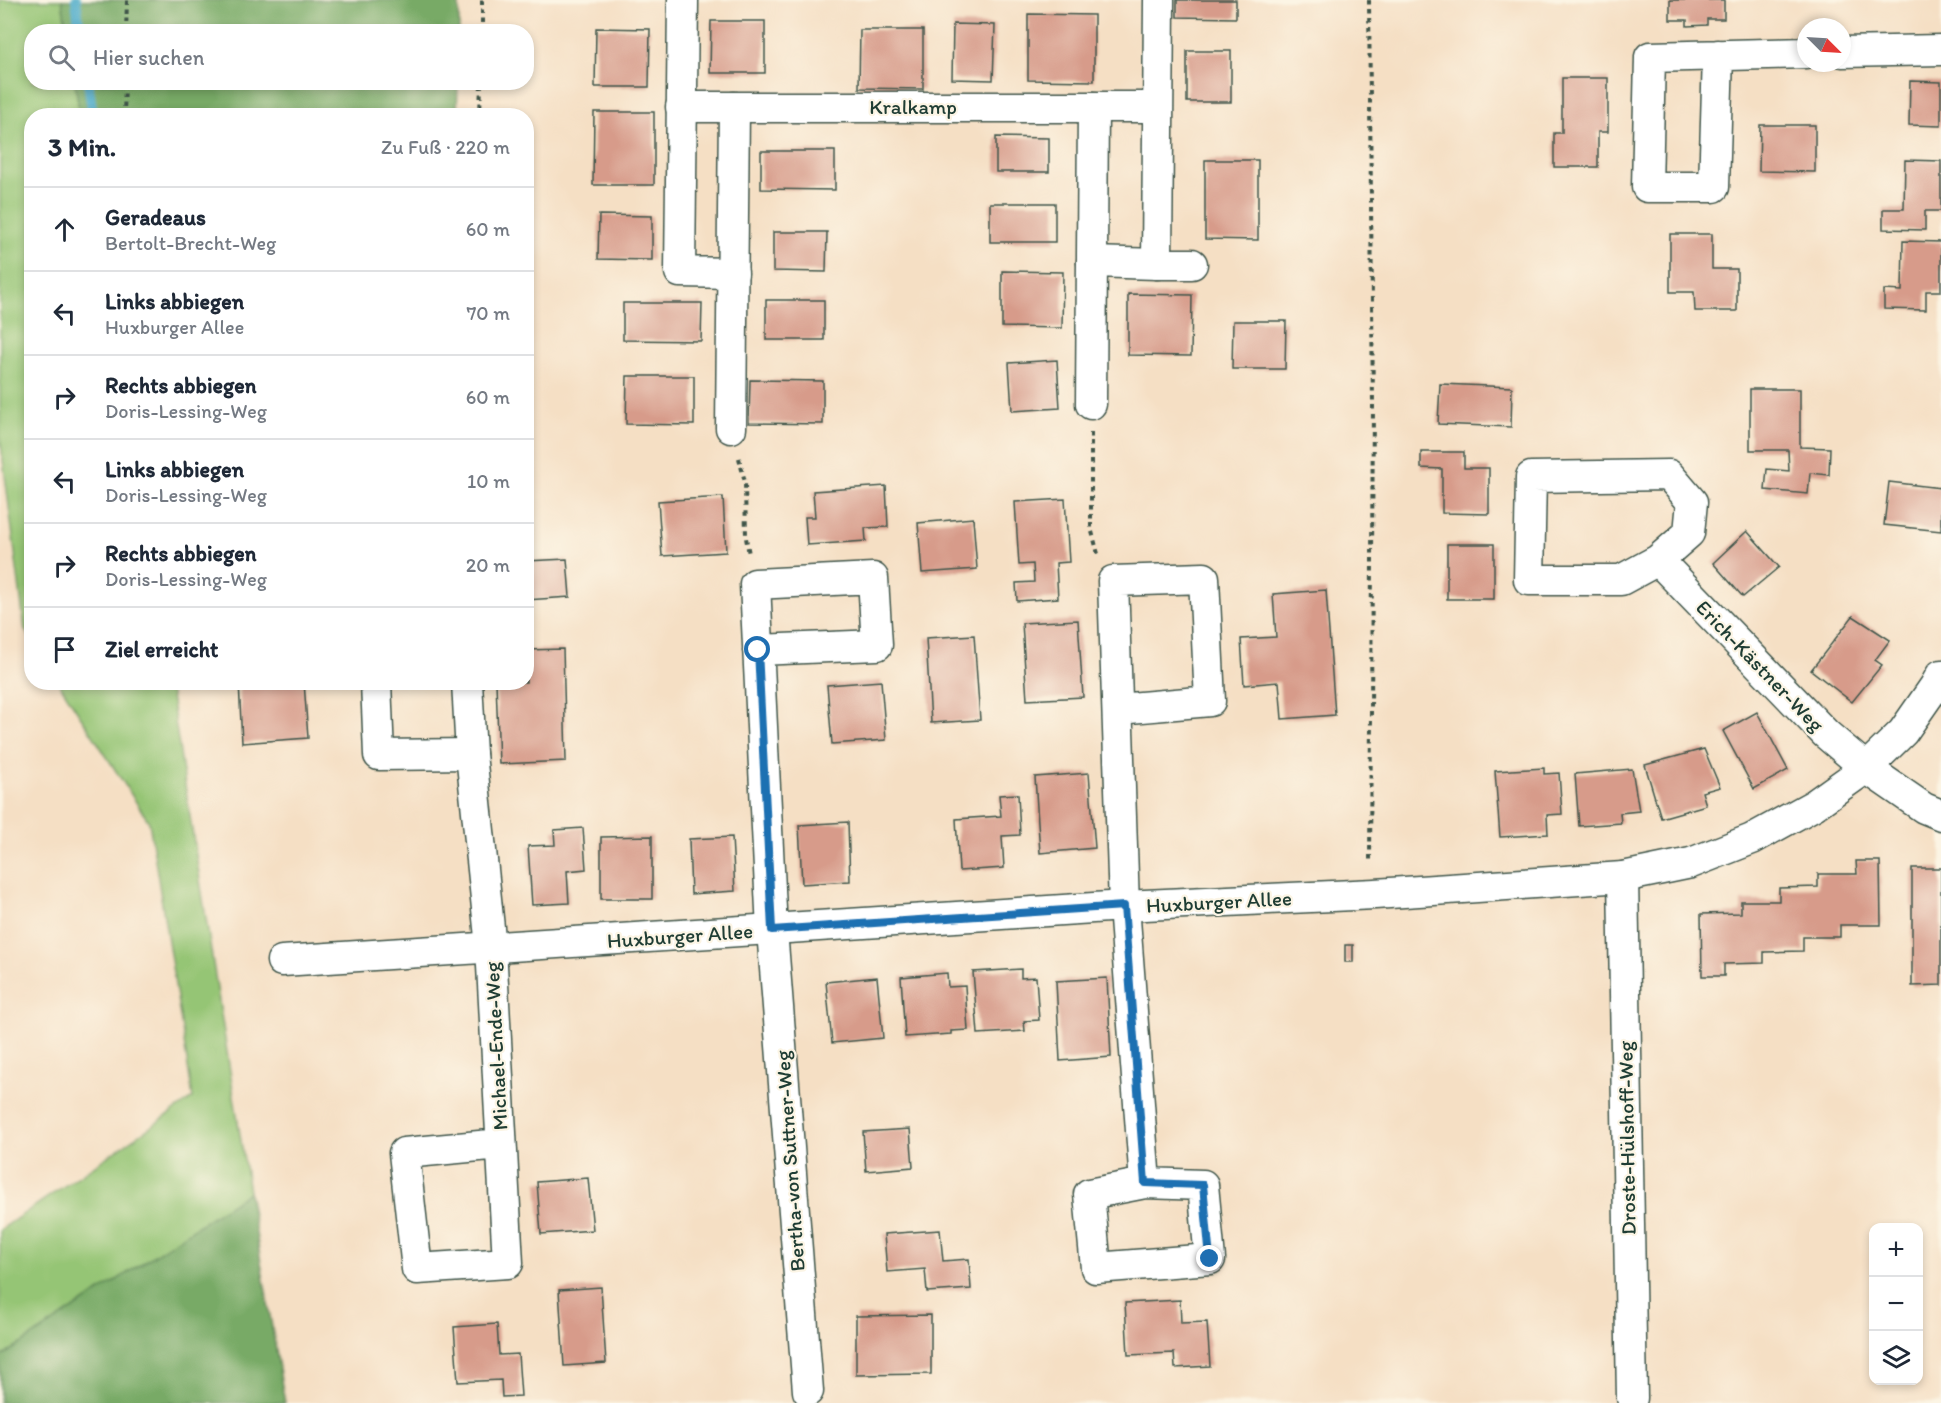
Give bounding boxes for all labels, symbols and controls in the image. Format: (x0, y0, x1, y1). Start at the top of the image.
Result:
north arrow (1797, 18, 1851, 72)
search box (24, 24, 534, 90)
icon: search (45, 41, 78, 74)
text: Hier suchen (93, 44, 204, 71)
street label: Kralkamp (869, 94, 957, 119)
text: 3 Min. (48, 131, 116, 163)
text: Zu Fuß · 220 m (381, 135, 510, 159)
text: Geradeaus (105, 204, 206, 231)
icon: ahead (48, 213, 81, 246)
text: 60 m (466, 217, 510, 241)
text: Bertolt-Brecht-Weg (105, 231, 276, 255)
text: Links abbiegen (105, 288, 244, 315)
icon: left (48, 297, 81, 330)
text: 70 m (466, 301, 510, 325)
text: Huxburger Allee (105, 315, 244, 339)
text: Rechts abbiegen (105, 372, 257, 399)
icon: right (48, 381, 81, 414)
text: 60 m (466, 385, 510, 409)
text: Doris-Lessing-Weg (105, 399, 267, 423)
text: Links abbiegen (105, 456, 244, 483)
icon: left (48, 465, 81, 498)
text: 10 m (467, 469, 510, 493)
text: Doris-Lessing-Weg (105, 483, 267, 507)
text: Rechts abbiegen (105, 540, 257, 567)
icon: right (48, 549, 81, 582)
text: 20 m (466, 553, 510, 577)
text: Doris-Lessing-Weg (105, 567, 267, 591)
street label: Erich-Kästner-Weg (1691, 595, 1830, 737)
icon: arrive (48, 633, 81, 666)
text: Ziel erreicht (105, 636, 218, 663)
route start (744, 636, 770, 662)
street label: Huxburger Allee (1145, 885, 1293, 918)
street label: Huxburger Allee (606, 918, 754, 953)
street label: Michael-Ende-Weg (479, 961, 512, 1131)
street label: Droste-Hülshoff-Weg (1612, 1040, 1641, 1235)
street label: Bertha-von Suttner-Weg (769, 1049, 810, 1273)
map controls (1869, 1223, 1923, 1385)
button: + (1869, 1223, 1923, 1277)
route end (1196, 1245, 1222, 1271)
button: − (1869, 1277, 1923, 1331)
button: layers (1869, 1331, 1923, 1385)

